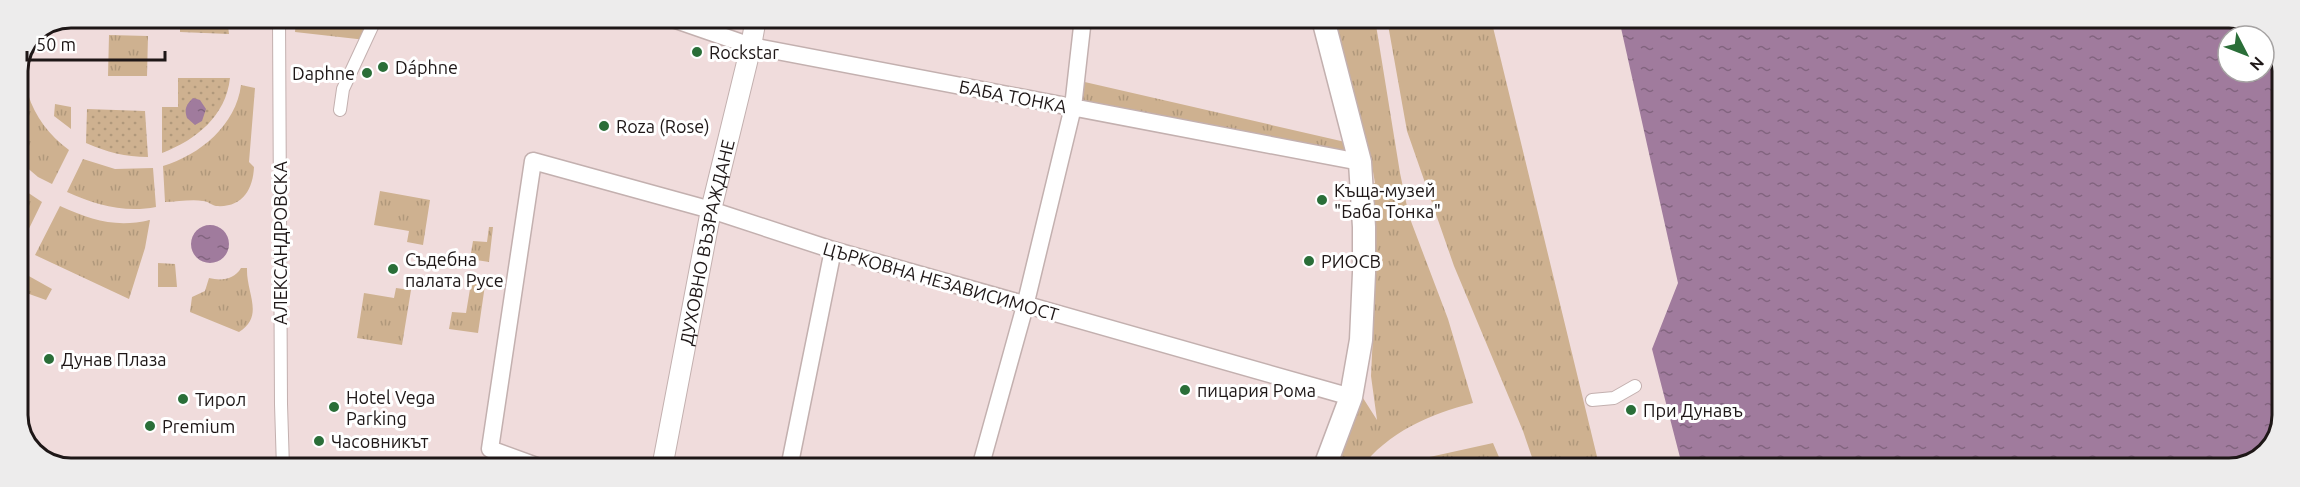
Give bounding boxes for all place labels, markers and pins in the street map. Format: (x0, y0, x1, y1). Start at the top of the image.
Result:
place label: Rockstar (709, 42, 779, 62)
marker: Rockstar (690, 45, 704, 59)
place label: Dáphne (395, 57, 458, 77)
marker: Dáphne (376, 60, 390, 74)
place label: Daphne (292, 63, 355, 83)
marker: Daphne (360, 66, 374, 80)
place label: Roza (Rose) (616, 116, 710, 137)
marker: Roza (Rose) (597, 119, 611, 133)
place label: Къща-музей "Баба Тонка" (1334, 180, 1441, 221)
marker: Къща-музей "Баба Тонка" (1315, 193, 1329, 207)
place label: Съдебна палата Русе (405, 249, 504, 290)
place label: РИОСВ (1321, 251, 1381, 271)
marker: РИОСВ (1302, 254, 1316, 268)
marker: Съдебна палата Русе (386, 262, 400, 276)
place label: Дунав Плаза (61, 349, 167, 369)
marker: Дунав Плаза (42, 352, 56, 366)
place label: пицария Рома (1197, 380, 1316, 400)
marker: пицария Рома (1178, 383, 1192, 397)
place label: Hotel Vega Parking (346, 387, 435, 428)
place label: Тирол (195, 389, 246, 409)
marker: Тирол (176, 392, 190, 406)
marker: Hotel Vega Parking (327, 400, 341, 414)
place label: При Дунавъ (1643, 400, 1743, 420)
marker: При Дунавъ (1624, 403, 1638, 417)
place label: Premium (162, 416, 235, 436)
marker: Premium (143, 419, 157, 433)
place label: Часовникът (331, 431, 429, 451)
marker: Часовникът (312, 434, 326, 448)

